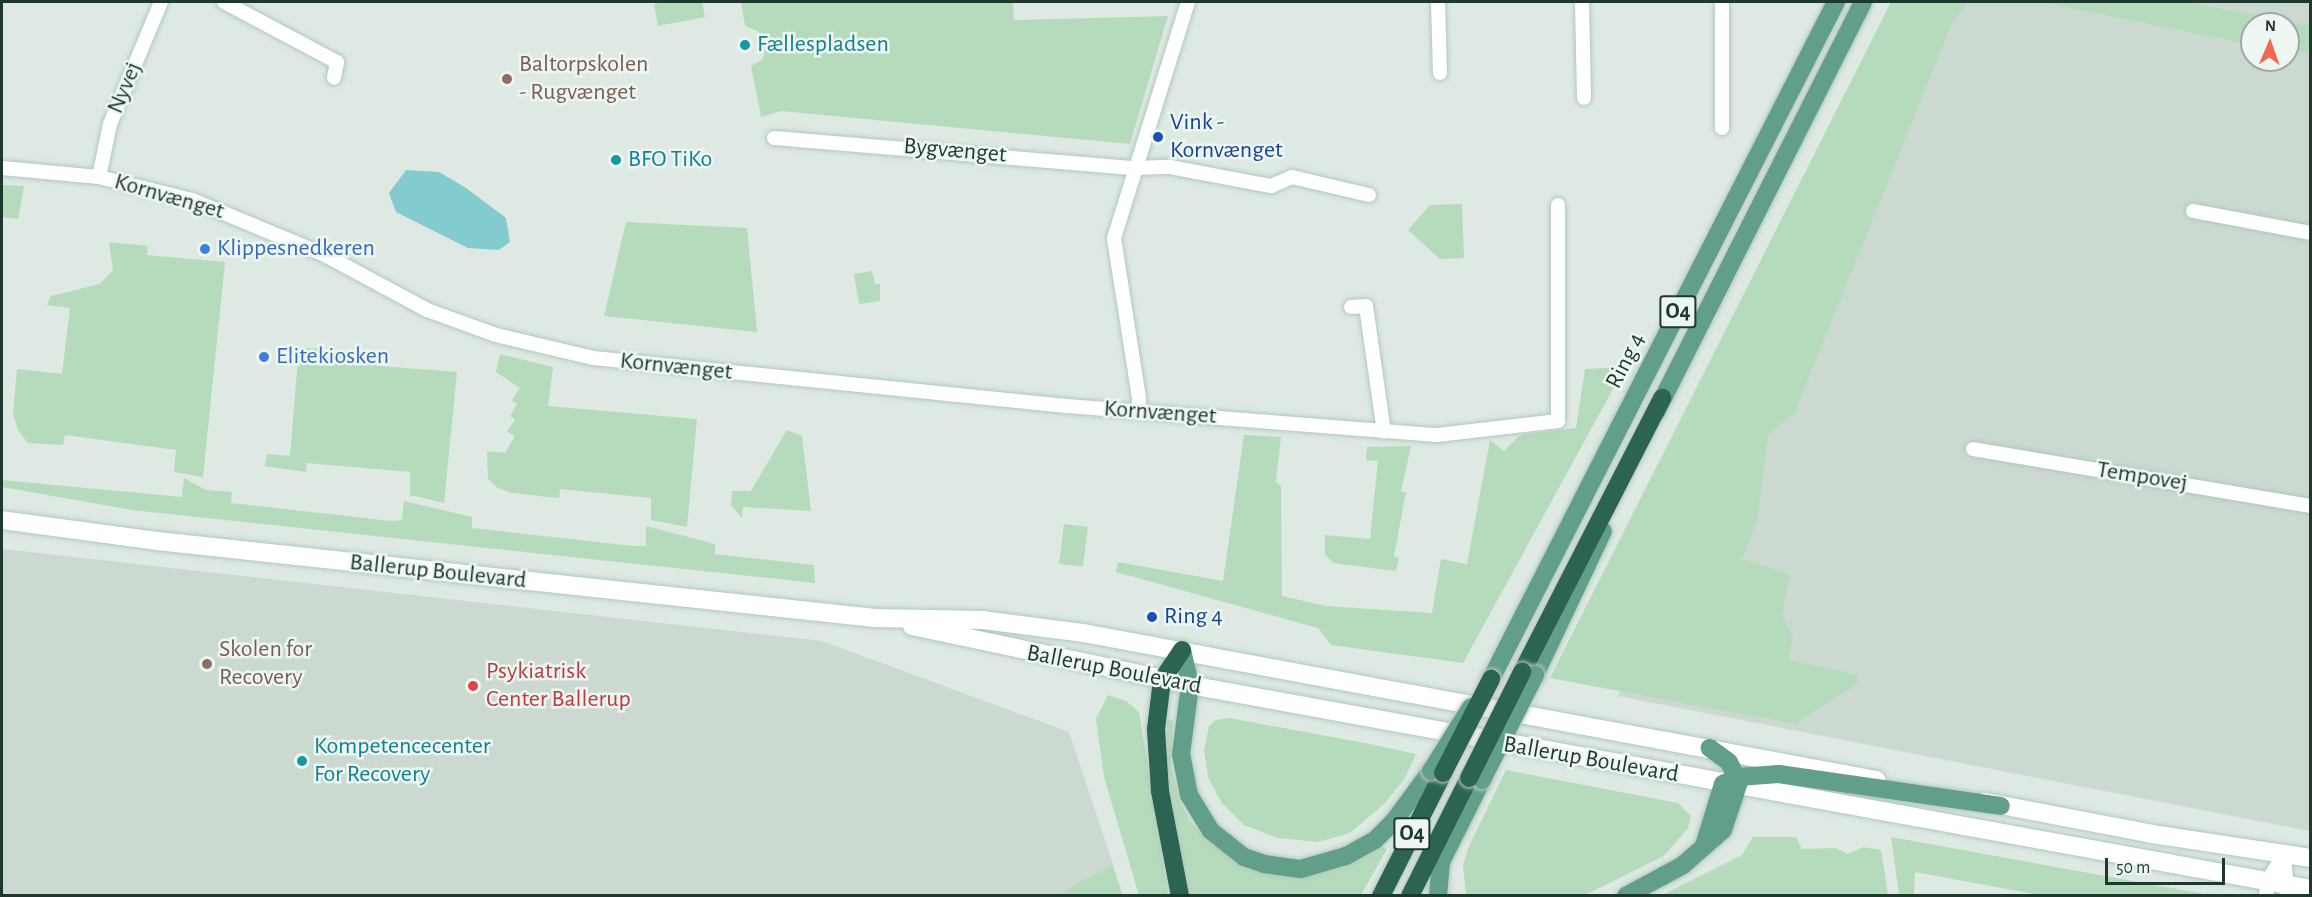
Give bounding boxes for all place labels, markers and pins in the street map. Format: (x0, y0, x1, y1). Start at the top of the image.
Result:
place label: Fællespladsen (757, 31, 889, 59)
marker: Fællespladsen (738, 38, 752, 52)
place label: Baltorpskolen - Rugvænget (519, 51, 648, 107)
marker: Baltorpskolen - Rugvænget (500, 72, 514, 86)
place label: Vink - Kornvænget (1170, 109, 1283, 165)
marker: Vink - Kornvænget (1151, 130, 1165, 144)
place label: BFO TiKo (628, 146, 712, 174)
marker: BFO TiKo (609, 153, 623, 167)
place label: Klippesnedkeren (217, 235, 375, 263)
marker: Klippesnedkeren (198, 242, 212, 256)
place label: Elitekiosken (276, 343, 389, 371)
marker: Elitekiosken (257, 350, 271, 364)
place label: Ring 4 (1164, 603, 1223, 631)
marker: Ring 4 (1145, 610, 1159, 624)
place label: Skolen for Recovery (219, 636, 312, 692)
marker: Skolen for Recovery (200, 657, 214, 671)
place label: Psykiatrisk Center Ballerup (486, 658, 631, 714)
marker: Psykiatrisk Center Ballerup (464, 677, 482, 695)
place label: Kompetencecenter For Recovery (314, 733, 490, 789)
marker: Kompetencecenter For Recovery (295, 754, 309, 768)

